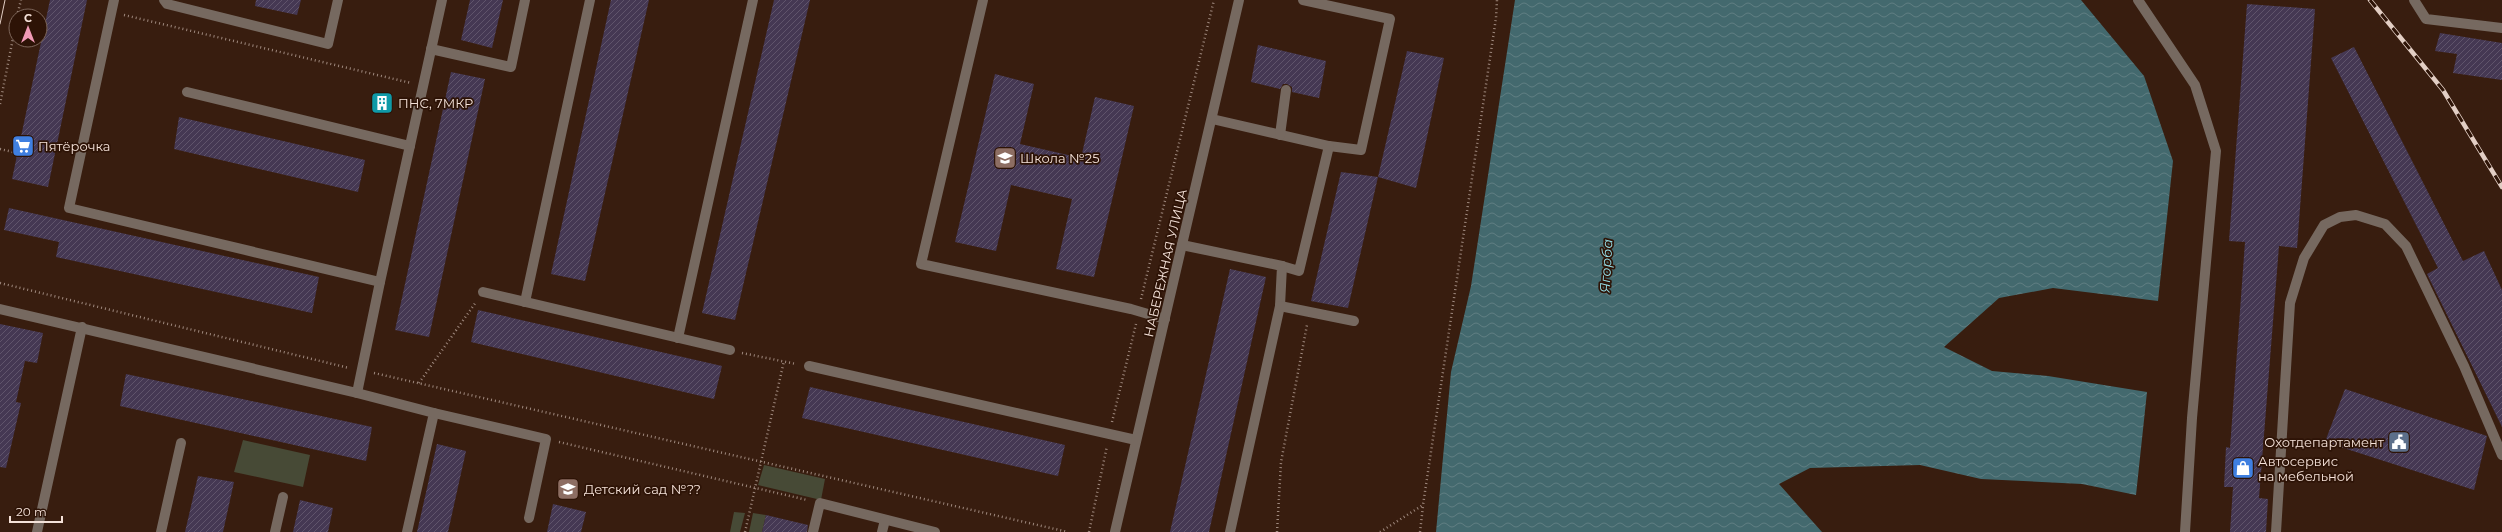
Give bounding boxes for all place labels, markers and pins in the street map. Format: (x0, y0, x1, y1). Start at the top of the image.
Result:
building icon: ПНС, 7МКР (369, 90, 395, 116)
place label: ПНС, 7МКР (398, 95, 473, 111)
supermarket icon: Пятёрочка (10, 133, 36, 159)
place label: Пятёрочка (38, 138, 110, 154)
school or university icon: Школа №25 (992, 145, 1018, 171)
place label: Школа №25 (1020, 150, 1100, 166)
public building icon: Охотдепартамент (2386, 429, 2412, 455)
place label: Охотдепартамент (2264, 434, 2385, 450)
place label: Автосервис на мебельной (2258, 453, 2354, 484)
shop icon: Автосервис на мебельной (2230, 455, 2256, 481)
school or university icon: Детский сад №?? (555, 476, 581, 502)
place label: Детский сад №?? (584, 481, 701, 497)

